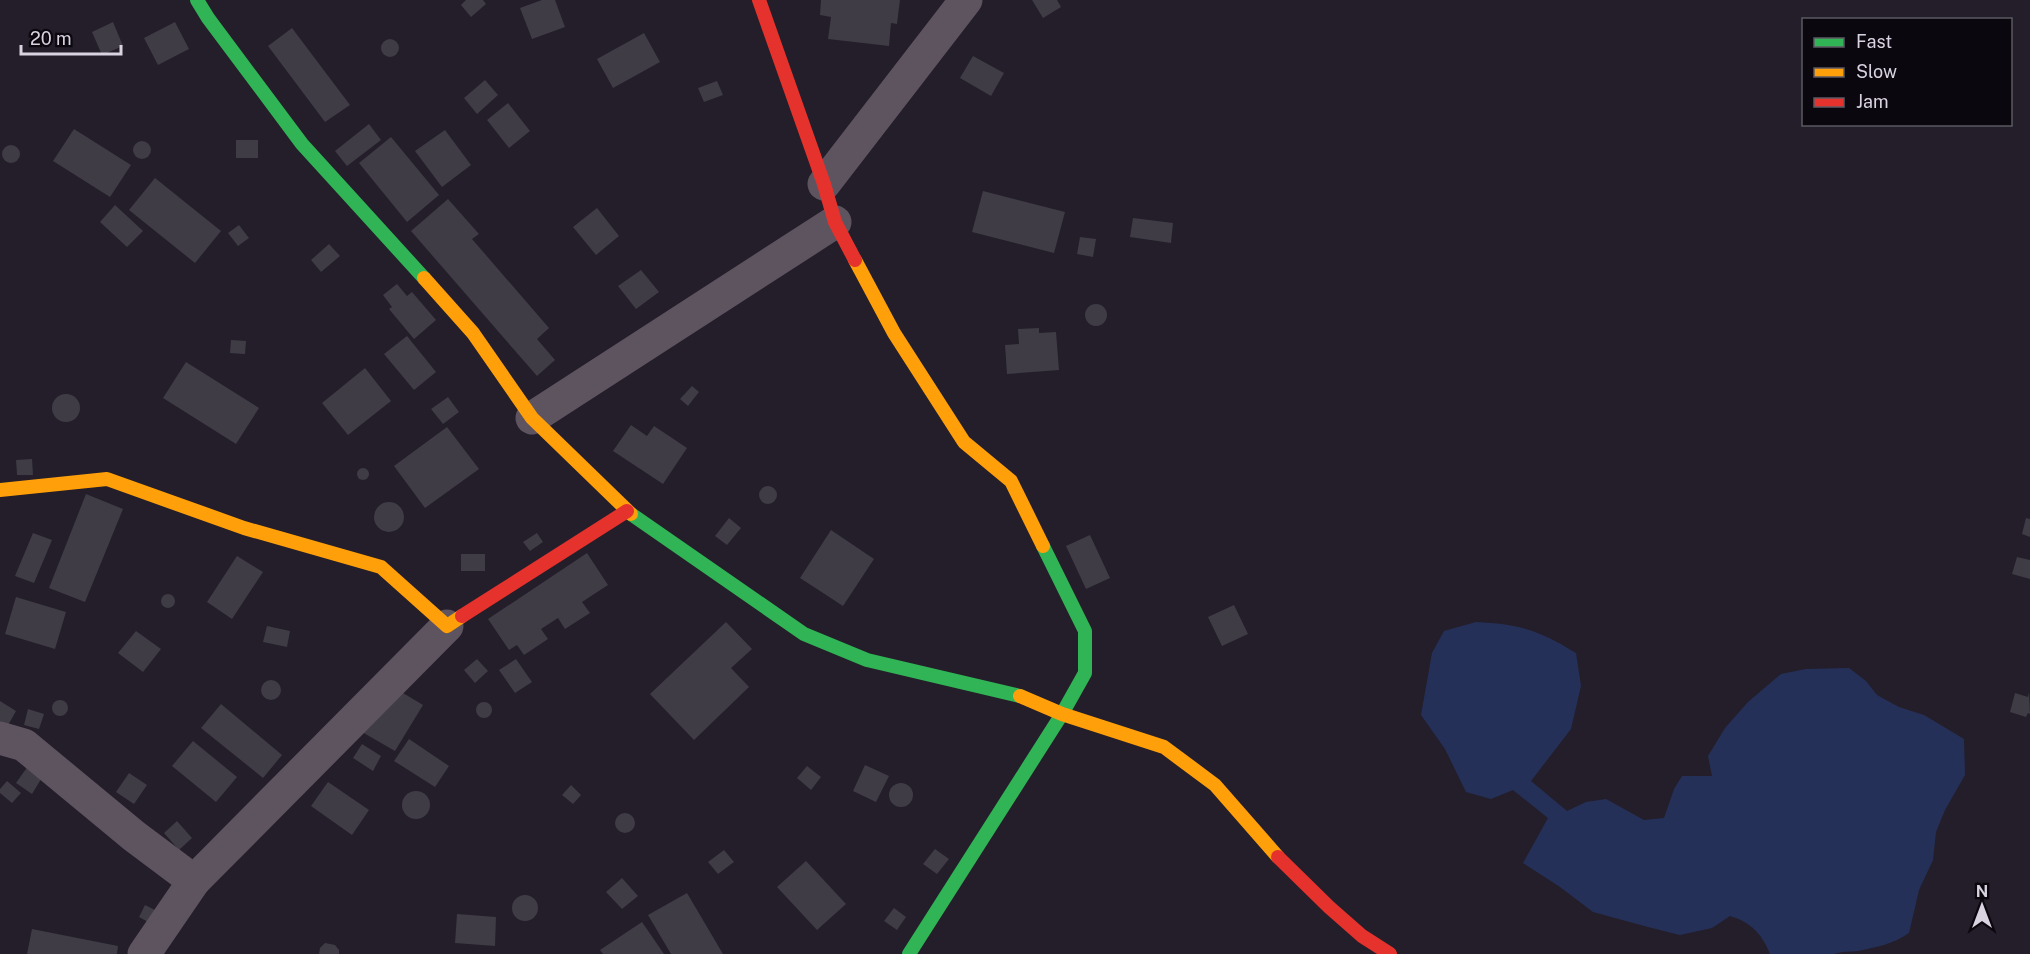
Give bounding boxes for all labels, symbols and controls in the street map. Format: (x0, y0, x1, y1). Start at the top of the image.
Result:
scale bar (21, 18, 122, 56)
legend (1802, 18, 2012, 126)
text: 20 m (30, 28, 72, 49)
text: Fast (1856, 31, 1892, 52)
text: Slow (1856, 61, 1897, 82)
text: Jam (1856, 91, 1889, 112)
north arrow (1952, 876, 2012, 936)
text: N (1976, 882, 1988, 901)

